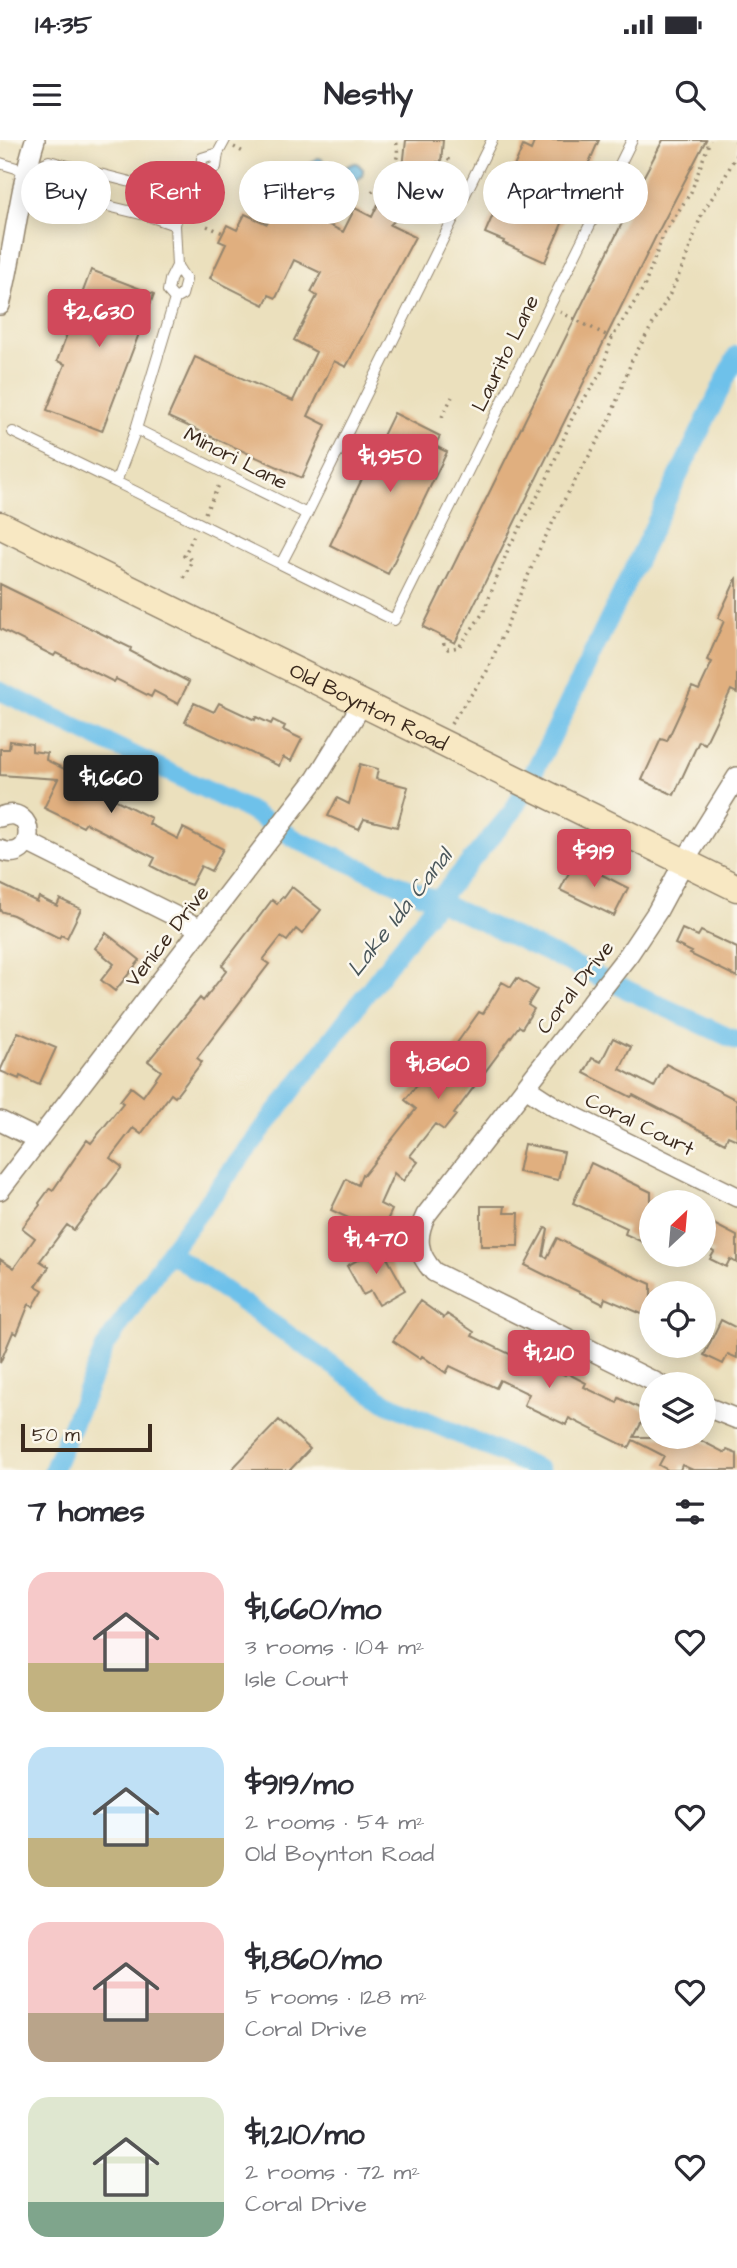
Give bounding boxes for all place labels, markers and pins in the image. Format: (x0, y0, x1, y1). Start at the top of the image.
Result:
pin: $2,630 (42, 290, 156, 349)
pin: $1,950 (333, 434, 447, 494)
pin: $1,660 (54, 756, 168, 815)
pin: $919 (553, 830, 635, 889)
pin: $1,860 (381, 1042, 495, 1101)
pin: $1,470 (319, 1216, 433, 1276)
pin: $1,210 (492, 1330, 606, 1390)

